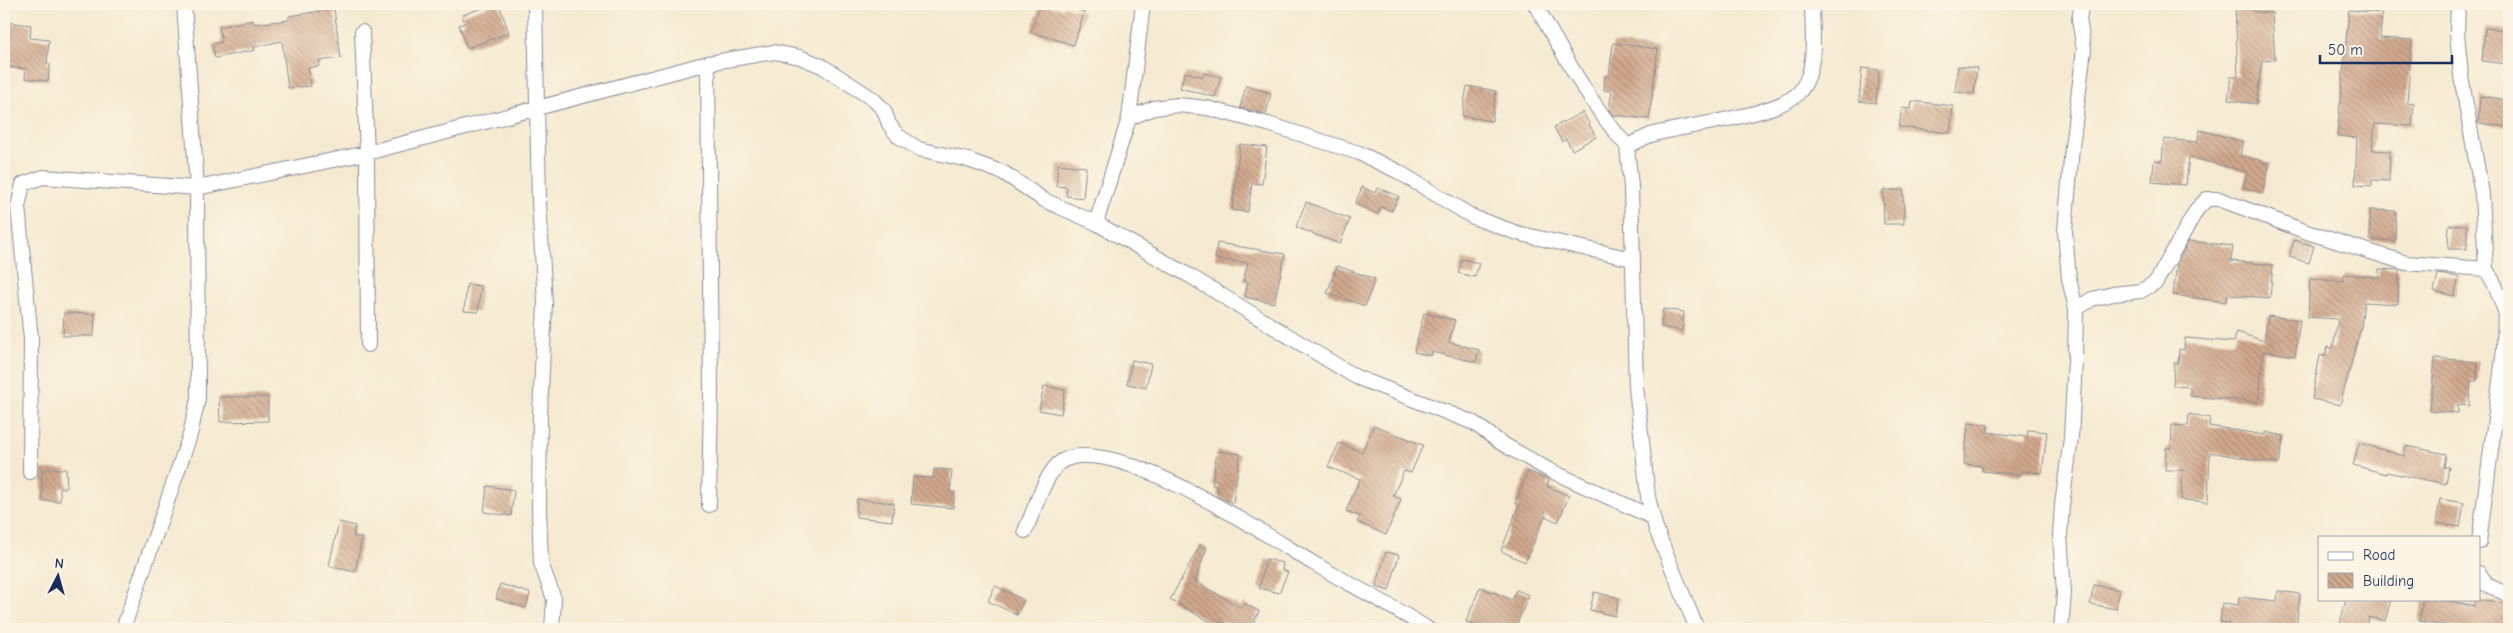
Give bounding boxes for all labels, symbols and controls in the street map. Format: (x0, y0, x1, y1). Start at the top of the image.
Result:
scale bar (2320, 32, 2453, 64)
text: 50 m (2328, 41, 2363, 59)
legend (2318, 536, 2480, 600)
text: Road (2363, 546, 2395, 564)
north arrow (32, 550, 82, 600)
text: N (54, 555, 65, 572)
text: Building (2363, 572, 2414, 590)

